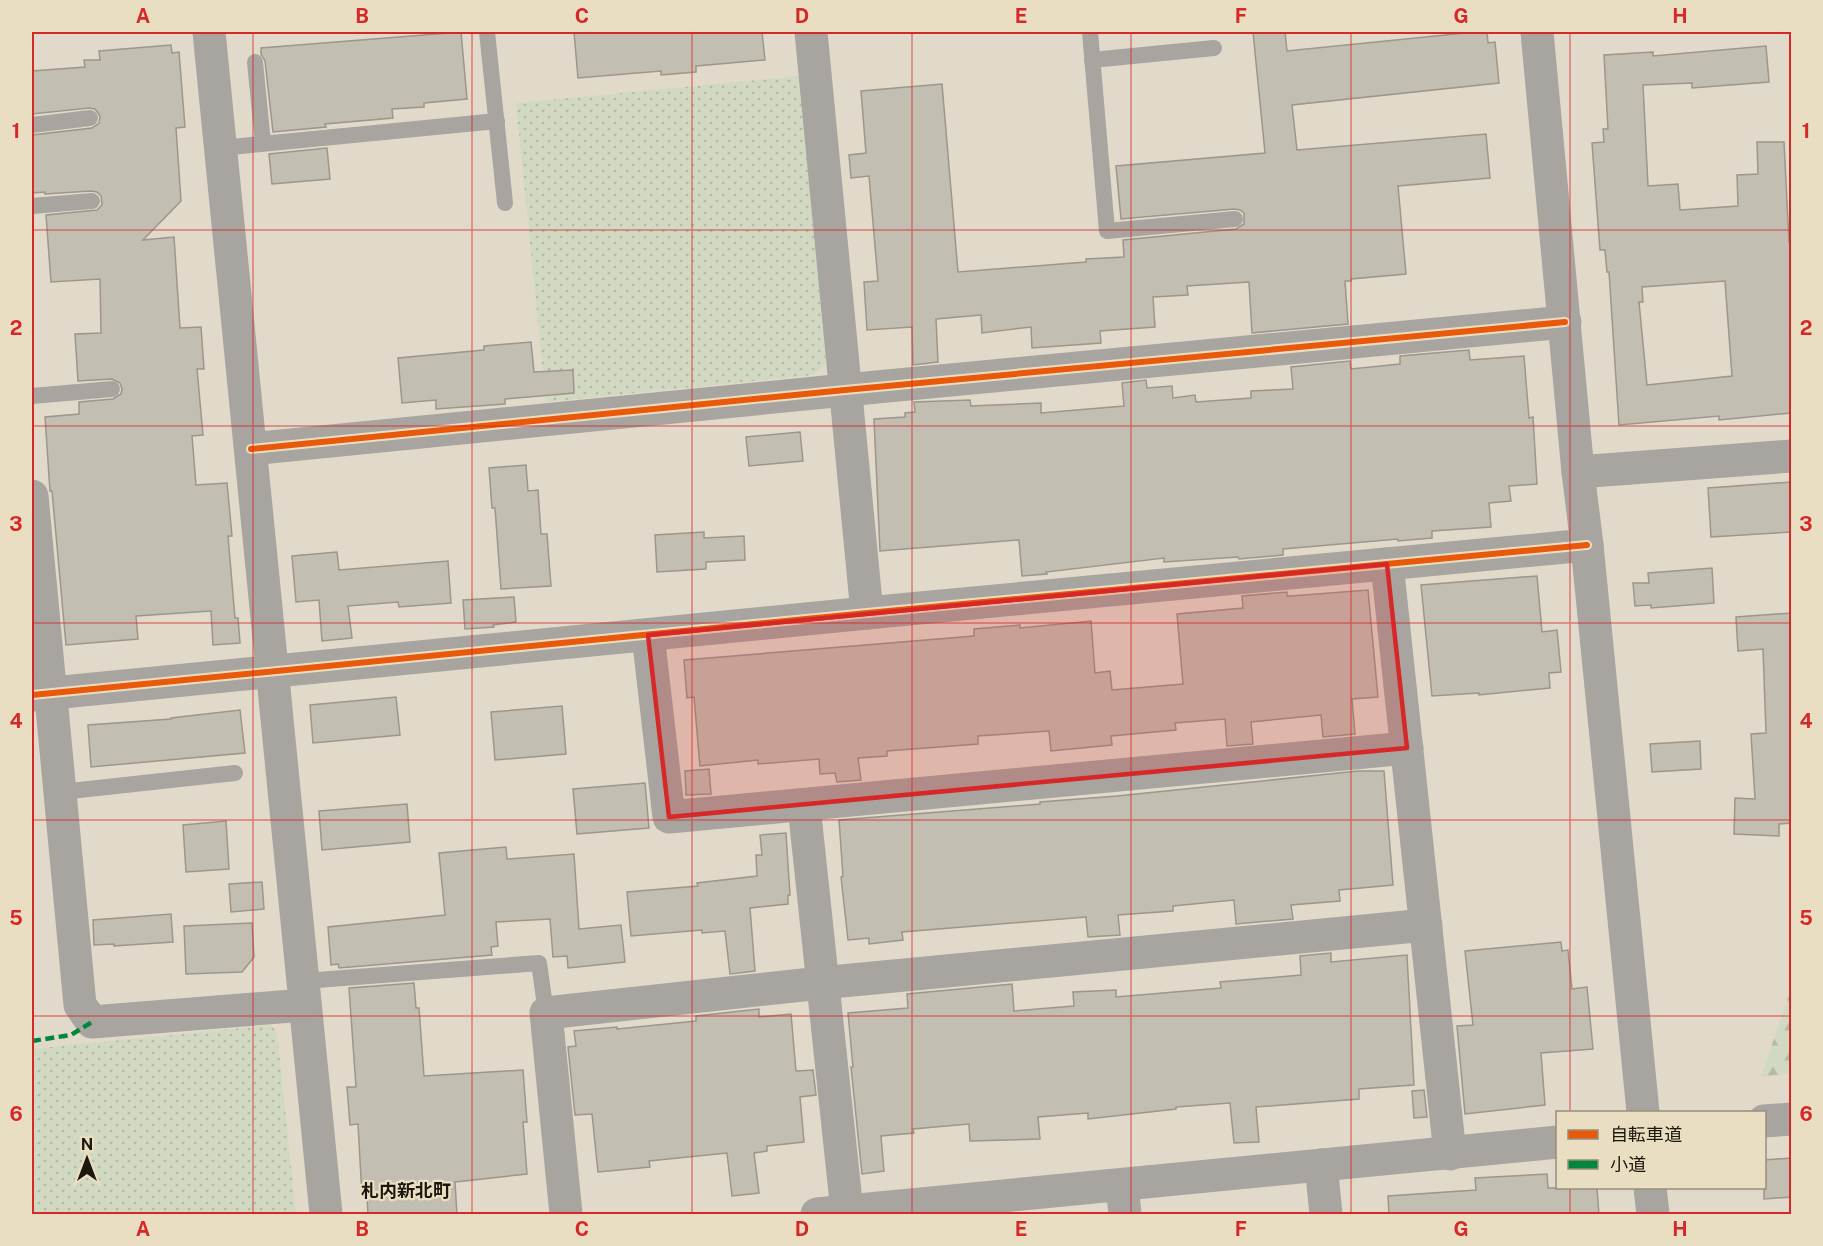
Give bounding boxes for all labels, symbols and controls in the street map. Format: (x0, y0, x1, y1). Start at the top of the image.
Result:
text: A (136, 4, 150, 28)
text: B (355, 4, 369, 28)
text: C (575, 4, 589, 28)
text: D (795, 4, 809, 28)
text: E (1015, 4, 1027, 28)
text: F (1235, 4, 1247, 28)
text: G (1453, 4, 1469, 28)
text: H (1672, 4, 1688, 28)
text: 1 (12, 119, 20, 143)
text: 1 (1802, 119, 1810, 143)
text: 2 (10, 316, 22, 340)
text: 2 (1800, 316, 1812, 340)
text: 3 (9, 512, 23, 536)
text: 3 (1799, 512, 1813, 536)
text: 4 (9, 709, 23, 733)
text: 4 (1799, 709, 1813, 733)
text: 5 (9, 906, 23, 930)
text: 5 (1799, 906, 1813, 930)
text: 6 (9, 1102, 23, 1126)
text: 6 (1799, 1102, 1813, 1126)
legend (1556, 1111, 1766, 1189)
text: 自転車道 (1610, 1124, 1682, 1145)
north arrow (57, 1129, 117, 1189)
text: N (81, 1135, 93, 1154)
text: 小道 (1610, 1154, 1646, 1175)
district label: 札内新北町 (361, 1180, 451, 1201)
text: A (136, 1217, 150, 1241)
text: B (355, 1217, 369, 1241)
text: C (575, 1217, 589, 1241)
text: D (795, 1217, 809, 1241)
text: E (1015, 1217, 1027, 1241)
text: F (1235, 1217, 1247, 1241)
text: G (1453, 1217, 1469, 1241)
text: H (1672, 1217, 1688, 1241)

